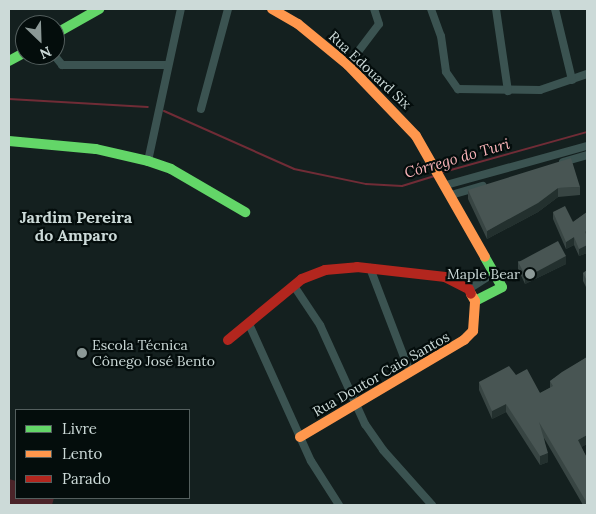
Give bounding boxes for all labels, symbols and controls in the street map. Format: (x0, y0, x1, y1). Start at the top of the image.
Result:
north arrow (15, 15, 65, 65)
street label: Rua Edouard Six (325, 28, 415, 112)
text: N (37, 42, 54, 63)
water label: Córrego do Turi (402, 134, 512, 182)
district label: Jardim Pereira do Amparo (20, 207, 132, 245)
place label: Maple Bear (447, 266, 520, 282)
marker: Maple Bear (524, 268, 536, 280)
street label: Rua Doutor Caio Santos (310, 328, 452, 420)
place label: Escola Técnica Cônego José Bento (92, 337, 215, 370)
marker: Escola Técnica Cônego José Bento (76, 347, 88, 359)
legend (15, 409, 190, 499)
text: Livre (62, 419, 97, 438)
text: Lento (62, 444, 102, 463)
text: Parado (62, 469, 111, 488)

